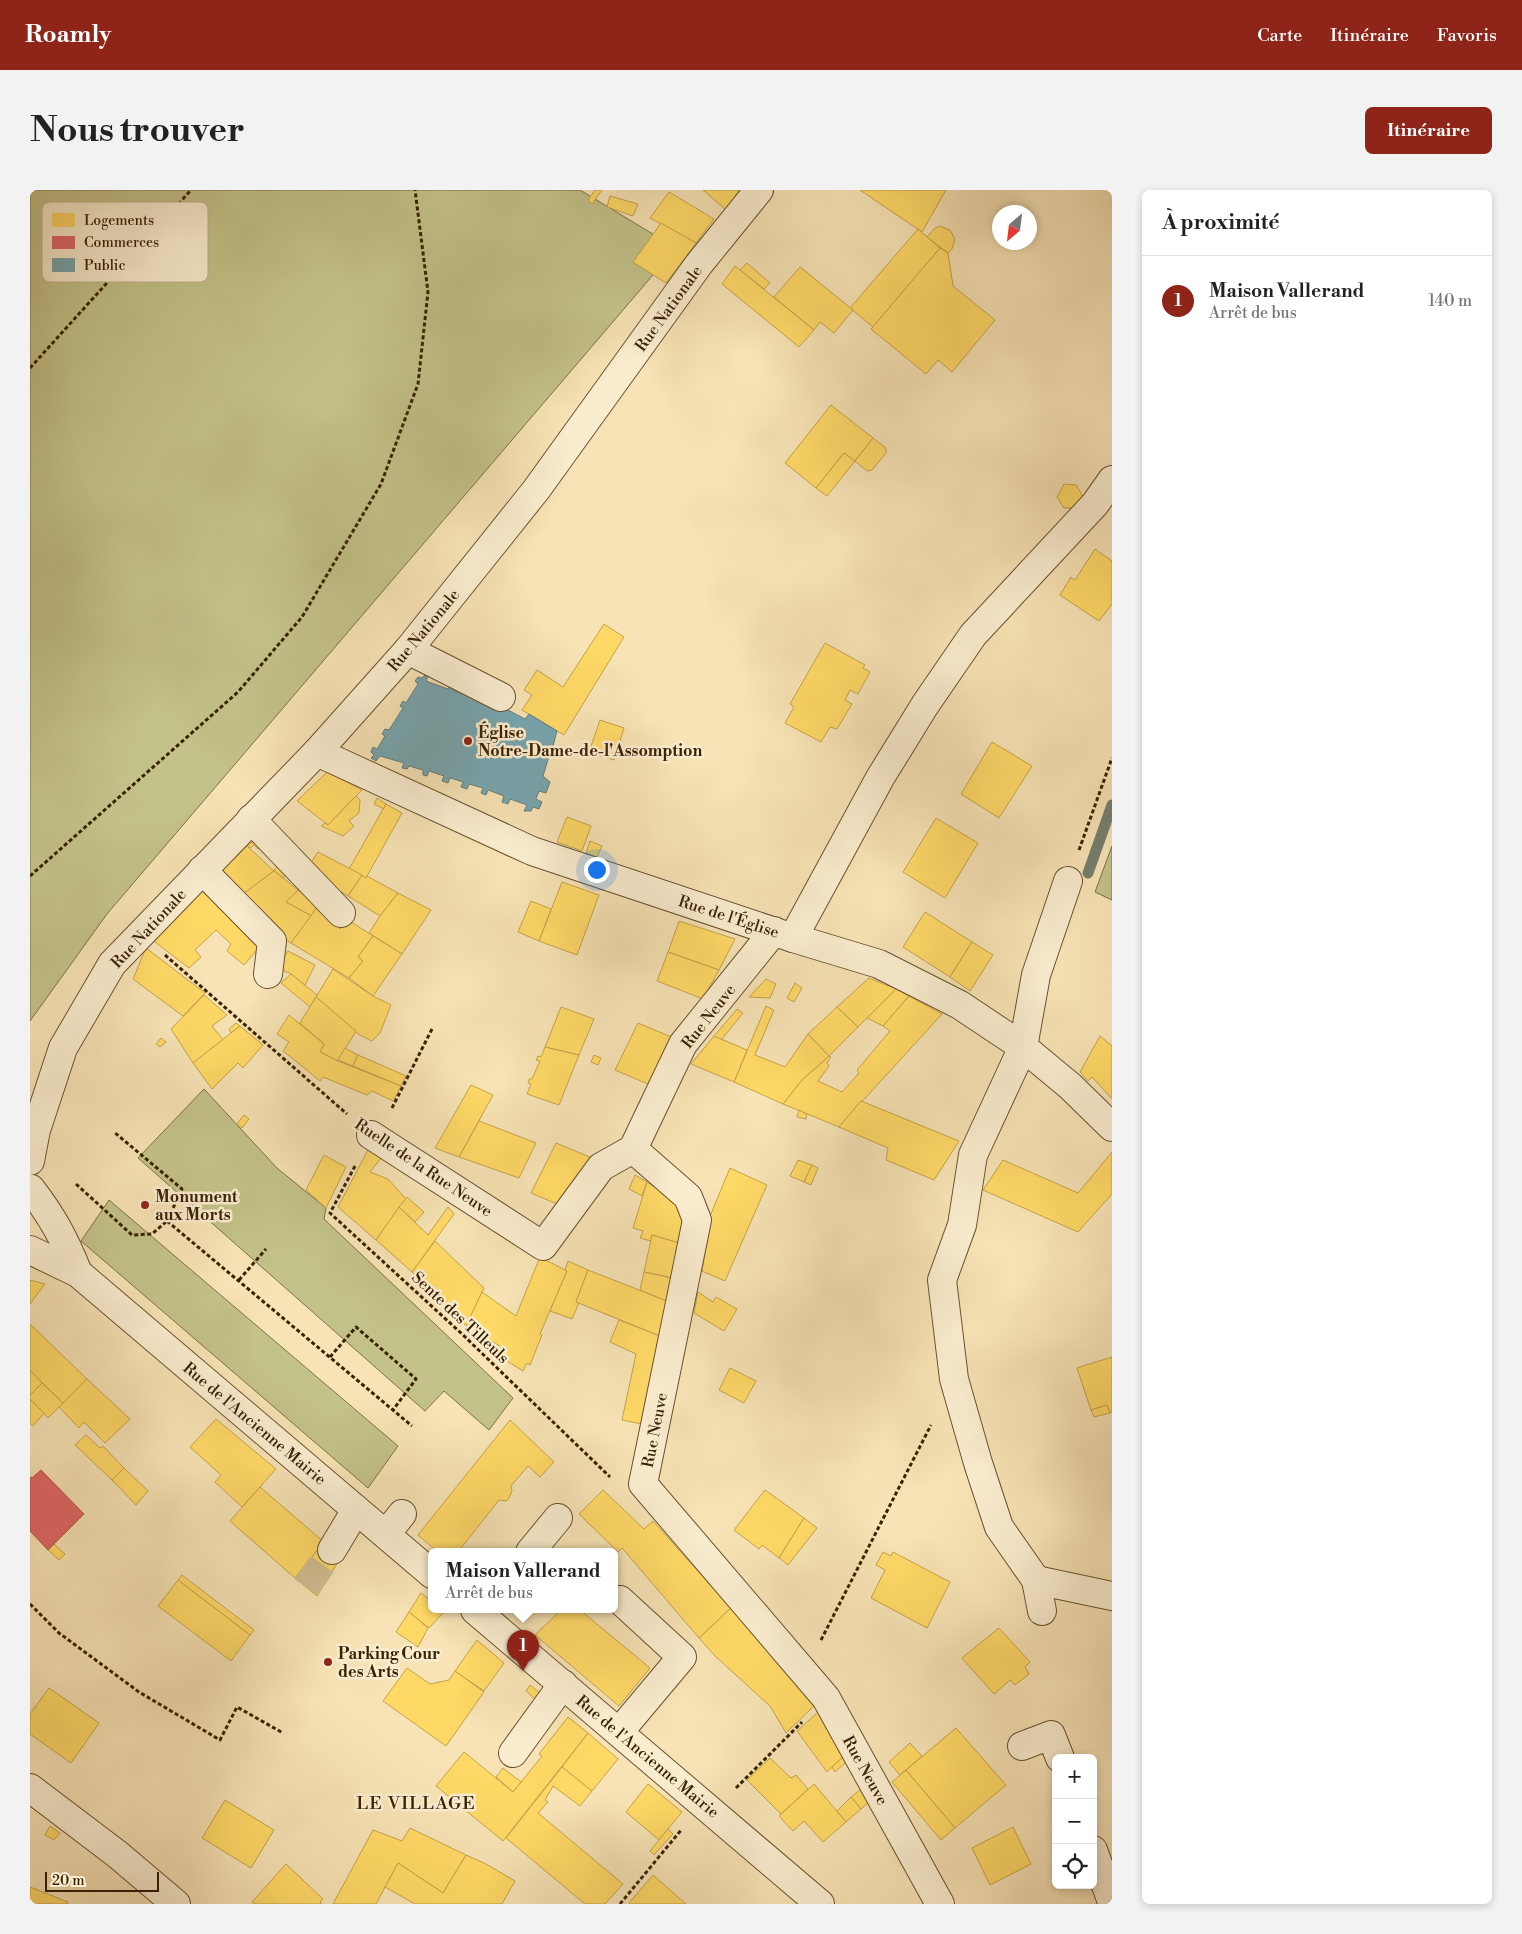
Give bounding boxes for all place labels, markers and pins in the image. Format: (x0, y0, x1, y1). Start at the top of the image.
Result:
place label: Église Notre-Dame-de-l'Assomption (478, 721, 702, 761)
marker: Église Notre-Dame-de-l'Assomption (462, 735, 474, 747)
place label: Monument aux Morts (155, 1187, 238, 1225)
marker: Monument aux Morts (139, 1199, 151, 1211)
pin: 1 (507, 1630, 539, 1671)
place label: Parking Cour des Arts (338, 1644, 440, 1682)
marker: Parking Cour des Arts (322, 1656, 334, 1668)

